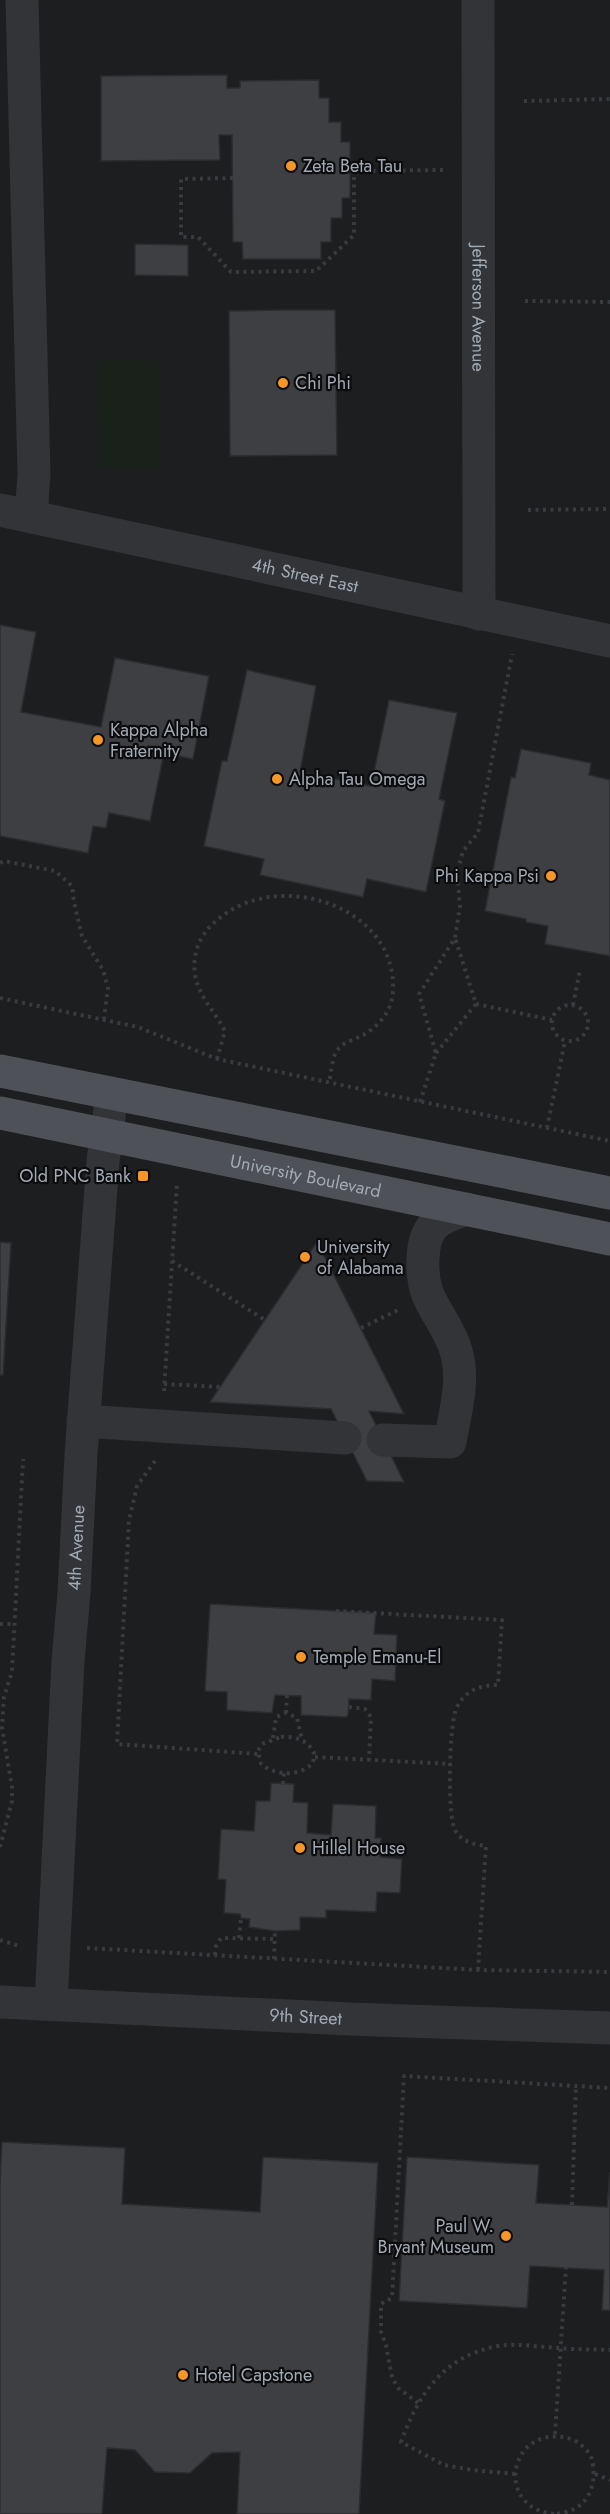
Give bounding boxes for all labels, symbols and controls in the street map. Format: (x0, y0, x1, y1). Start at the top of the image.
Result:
place label: Zeta Beta Tau (303, 153, 402, 179)
marker: Zeta Beta Tau (284, 159, 298, 173)
street label: Jefferson Avenue (465, 242, 492, 372)
place label: Chi Phi (295, 370, 351, 396)
marker: Chi Phi (276, 376, 290, 390)
street label: 4th Street East (249, 551, 361, 600)
place label: Kappa Alpha Fraternity (110, 717, 208, 764)
marker: Kappa Alpha Fraternity (91, 733, 105, 747)
place label: Alpha Tau Omega (289, 766, 425, 792)
marker: Alpha Tau Omega (270, 772, 284, 786)
place label: Phi Kappa Psi (435, 863, 539, 889)
marker: Phi Kappa Psi (544, 869, 558, 883)
street label: University Boulevard (228, 1148, 383, 1204)
place label: Old PNC Bank (19, 1163, 131, 1189)
marker: Old PNC Bank (136, 1169, 150, 1183)
place label: University of Alabama (317, 1234, 404, 1281)
marker: University of Alabama (298, 1250, 312, 1264)
street label: 4th Avenue (61, 1504, 91, 1591)
place label: Temple Emanu-El (313, 1644, 441, 1670)
marker: Temple Emanu-El (294, 1650, 308, 1664)
place label: Hillel House (312, 1835, 405, 1861)
marker: Hillel House (293, 1841, 307, 1855)
street label: 9th Street (269, 2002, 343, 2032)
place label: Paul W. Bryant Museum (377, 2213, 494, 2260)
marker: Paul W. Bryant Museum (499, 2229, 513, 2243)
place label: Hotel Capstone (195, 2362, 312, 2388)
marker: Hotel Capstone (176, 2368, 190, 2382)

